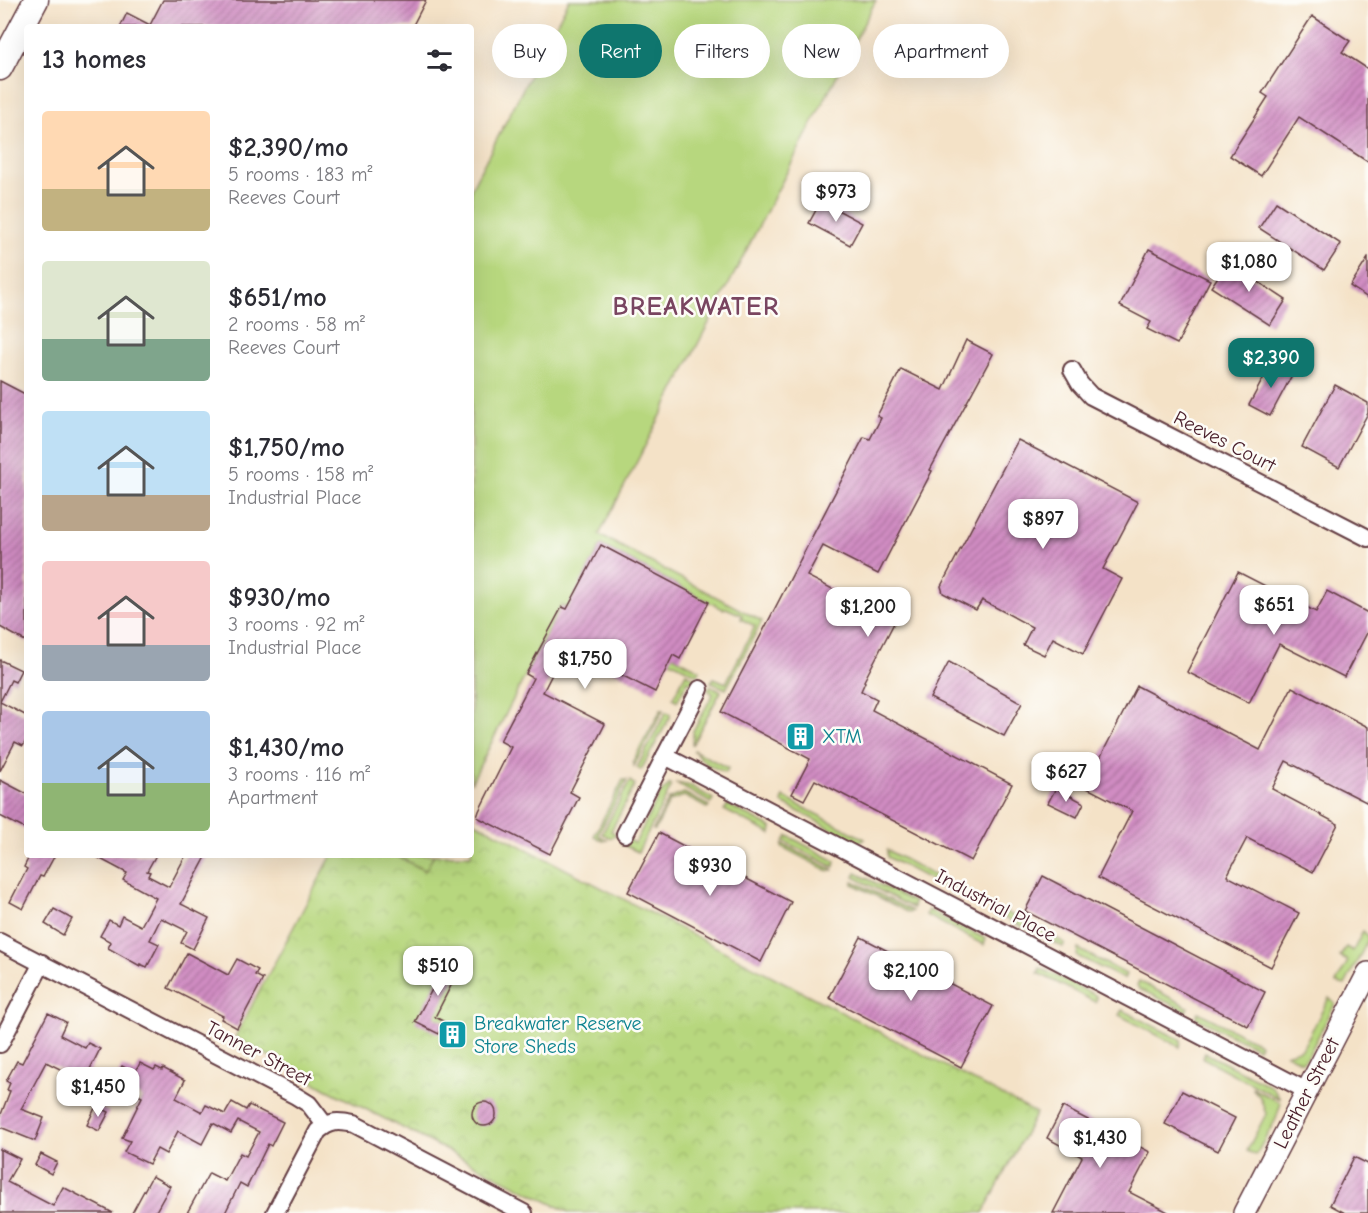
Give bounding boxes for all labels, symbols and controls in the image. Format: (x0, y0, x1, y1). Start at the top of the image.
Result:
chip: Buy (492, 24, 567, 78)
chip: Rent (579, 24, 662, 78)
chip: Filters (674, 24, 770, 78)
chip: New (782, 24, 861, 78)
chip: Apartment (873, 24, 1009, 78)
icon: filters (423, 44, 456, 77)
text: 13 homes (42, 45, 146, 75)
text: $2,390/mo (228, 133, 348, 163)
icon: home (90, 135, 162, 207)
text: 5 rooms · 183 m² (228, 163, 373, 186)
pin: $973 (800, 172, 872, 223)
text: $973 (815, 180, 857, 203)
text: Reeves Court (228, 186, 339, 209)
pin: $1,080 (1200, 242, 1298, 293)
text: $1,080 (1221, 250, 1277, 273)
text: $651/mo (228, 283, 327, 313)
icon: home (90, 285, 162, 357)
district label: BREAKWATER (612, 292, 780, 322)
text: 2 rooms · 58 m² (228, 313, 365, 336)
text: Reeves Court (228, 336, 339, 359)
pin: $2,390 (1222, 338, 1320, 389)
text: $2,390 (1242, 346, 1300, 369)
street label: Reeves Court (1170, 406, 1281, 478)
text: $1,750/mo (228, 433, 345, 463)
icon: home (90, 435, 162, 507)
text: 5 rooms · 158 m² (228, 463, 373, 486)
text: Industrial Place (228, 486, 361, 509)
pin: $897 (1007, 499, 1079, 550)
text: $897 (1022, 507, 1064, 530)
text: $930/mo (228, 583, 330, 613)
icon: home (90, 585, 162, 657)
pin: $651 (1238, 585, 1310, 636)
pin: $1,200 (819, 587, 917, 638)
text: $651 (1254, 593, 1294, 616)
text: $1,200 (840, 595, 896, 618)
text: 3 rooms · 92 m² (228, 613, 365, 636)
text: Industrial Place (228, 636, 361, 659)
pin: $1,750 (536, 639, 634, 690)
text: $1,750 (558, 647, 612, 670)
building icon: XTM (785, 720, 817, 752)
place label: XTM (822, 725, 862, 748)
text: $1,430/mo (228, 733, 344, 763)
icon: home (90, 735, 162, 807)
pin: $627 (1030, 752, 1102, 803)
text: $627 (1045, 760, 1087, 783)
text: 3 rooms · 116 m² (228, 763, 370, 786)
text: Apartment (228, 786, 318, 809)
pin: $930 (674, 846, 746, 897)
text: $930 (688, 854, 732, 877)
street label: Industrial Place (932, 864, 1060, 947)
pin: $510 (402, 946, 474, 997)
pin: $2,100 (862, 951, 960, 1002)
text: $510 (417, 954, 459, 977)
text: $2,100 (883, 959, 939, 982)
place label: Breakwater Reserve Store Sheds (474, 1012, 642, 1058)
street label: Tanner Street (202, 1016, 316, 1091)
building icon: Breakwater Reserve Store Sheds (437, 1018, 469, 1050)
street label: Leather Street (1269, 1033, 1345, 1152)
pin: $1,450 (49, 1067, 147, 1118)
text: $1,450 (70, 1075, 126, 1098)
pin: $1,430 (1051, 1118, 1149, 1169)
text: $1,430 (1073, 1126, 1127, 1149)

